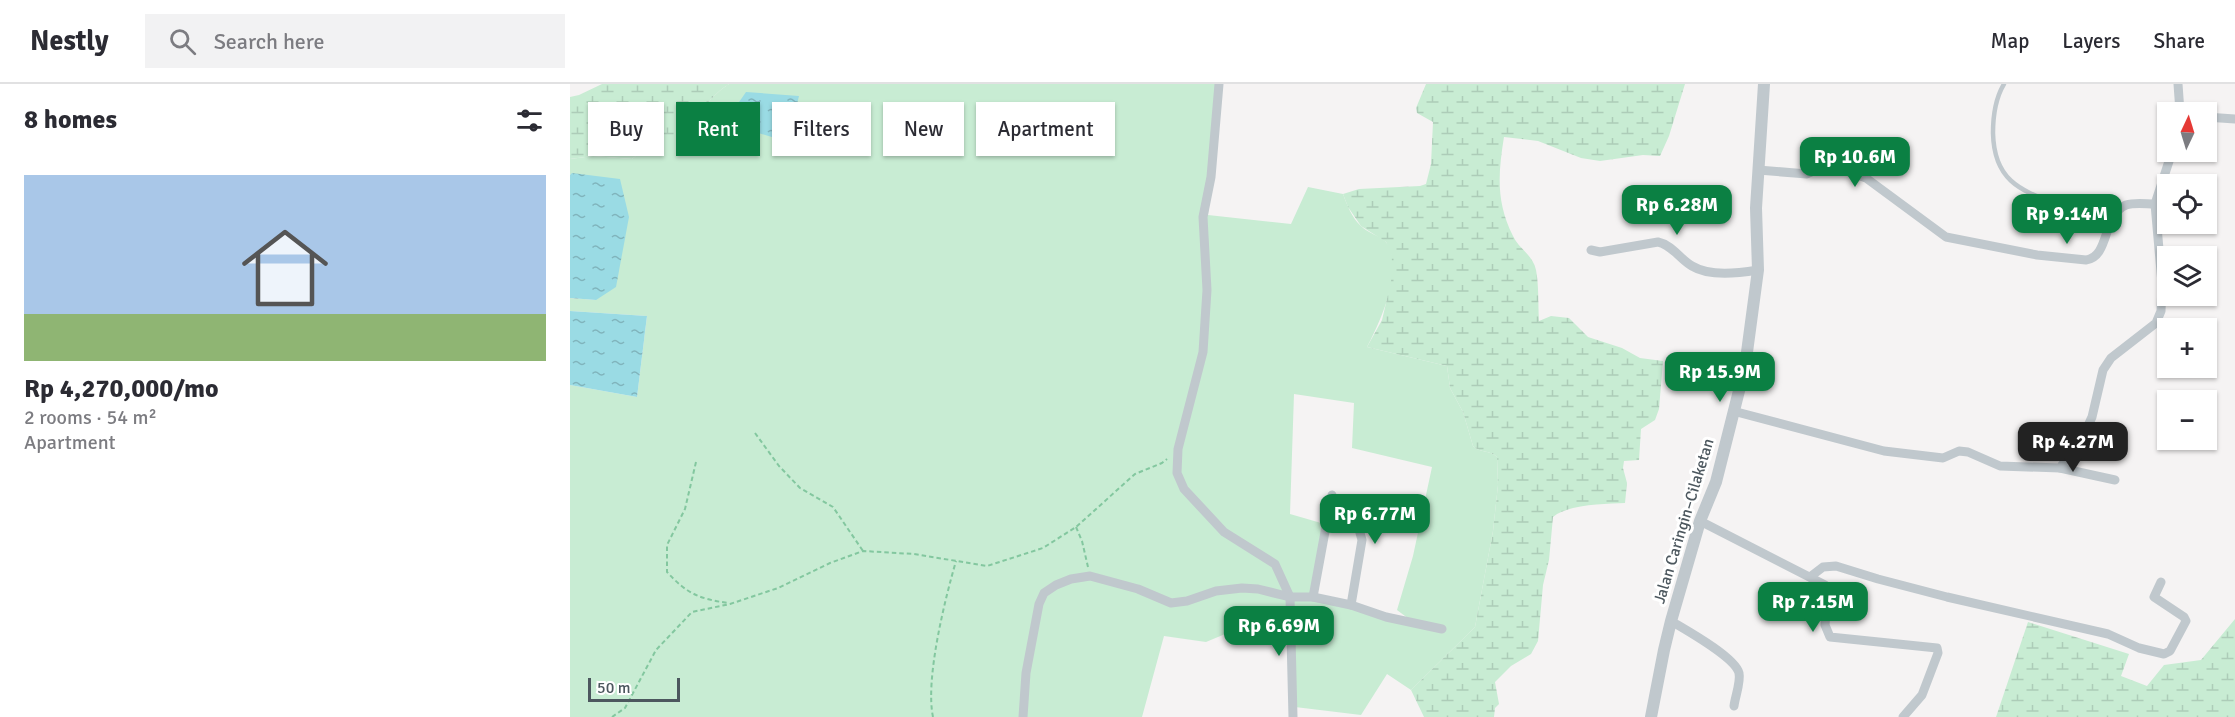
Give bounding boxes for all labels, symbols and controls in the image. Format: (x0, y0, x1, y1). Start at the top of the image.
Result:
search box (145, 14, 565, 68)
text: Nestly (30, 24, 109, 58)
icon: search (166, 25, 199, 58)
text: Search here (214, 28, 325, 55)
text: Map (1991, 28, 2029, 54)
text: Layers (2062, 28, 2120, 54)
text: Share (2153, 28, 2205, 54)
chip: Buy (588, 102, 664, 156)
chip: Rent (676, 102, 760, 156)
chip: Filters (772, 102, 871, 156)
chip: New (883, 102, 964, 156)
chip: Apartment (976, 102, 1115, 156)
north arrow (2157, 102, 2217, 162)
map controls (2157, 102, 2217, 450)
text: 8 homes (24, 104, 117, 136)
icon: filters (513, 104, 546, 137)
pin: Rp 10.6M (1793, 137, 1917, 188)
text: Rp 10.6M (1814, 144, 1896, 169)
button: locate (2157, 174, 2217, 234)
pin: Rp 6.28M (1615, 185, 1739, 236)
text: Rp 6.28M (1636, 192, 1718, 217)
pin: Rp 9.14M (2005, 194, 2129, 245)
text: Rp 9.14M (2026, 201, 2108, 226)
icon: home (231, 214, 339, 322)
button: layers (2157, 246, 2217, 306)
button: + (2157, 318, 2217, 378)
pin: Rp 15.9M (1658, 352, 1782, 403)
text: Rp 15.9M (1679, 359, 1761, 384)
text: Rp 4,270,000/mo (24, 373, 218, 405)
button: − (2157, 390, 2217, 450)
text: 2 rooms · 54 m² (24, 405, 157, 430)
pin: Rp 4.27M (2011, 422, 2135, 473)
text: Rp 4.27M (2032, 429, 2114, 454)
text: Apartment (24, 430, 116, 455)
street label: Jalan Caringin–Cilaketan (1649, 436, 1719, 606)
pin: Rp 6.77M (1313, 494, 1437, 545)
text: Rp 6.77M (1334, 501, 1416, 526)
pin: Rp 7.15M (1751, 582, 1875, 633)
text: Rp 7.15M (1772, 589, 1854, 614)
pin: Rp 6.69M (1217, 606, 1341, 657)
text: Rp 6.69M (1238, 613, 1320, 638)
scale bar (588, 675, 680, 702)
text: 50 m (597, 678, 631, 698)

